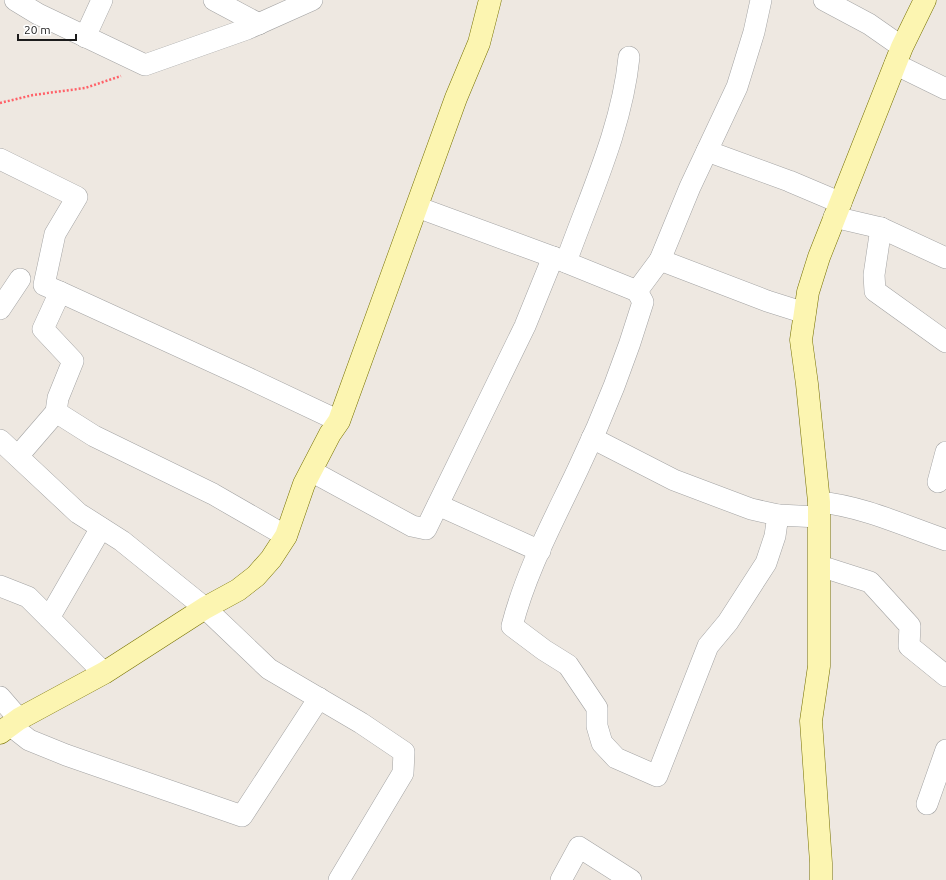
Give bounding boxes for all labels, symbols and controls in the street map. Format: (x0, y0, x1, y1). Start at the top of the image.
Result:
scale bar (18, 16, 76, 42)
text: 20 m (24, 23, 51, 36)

